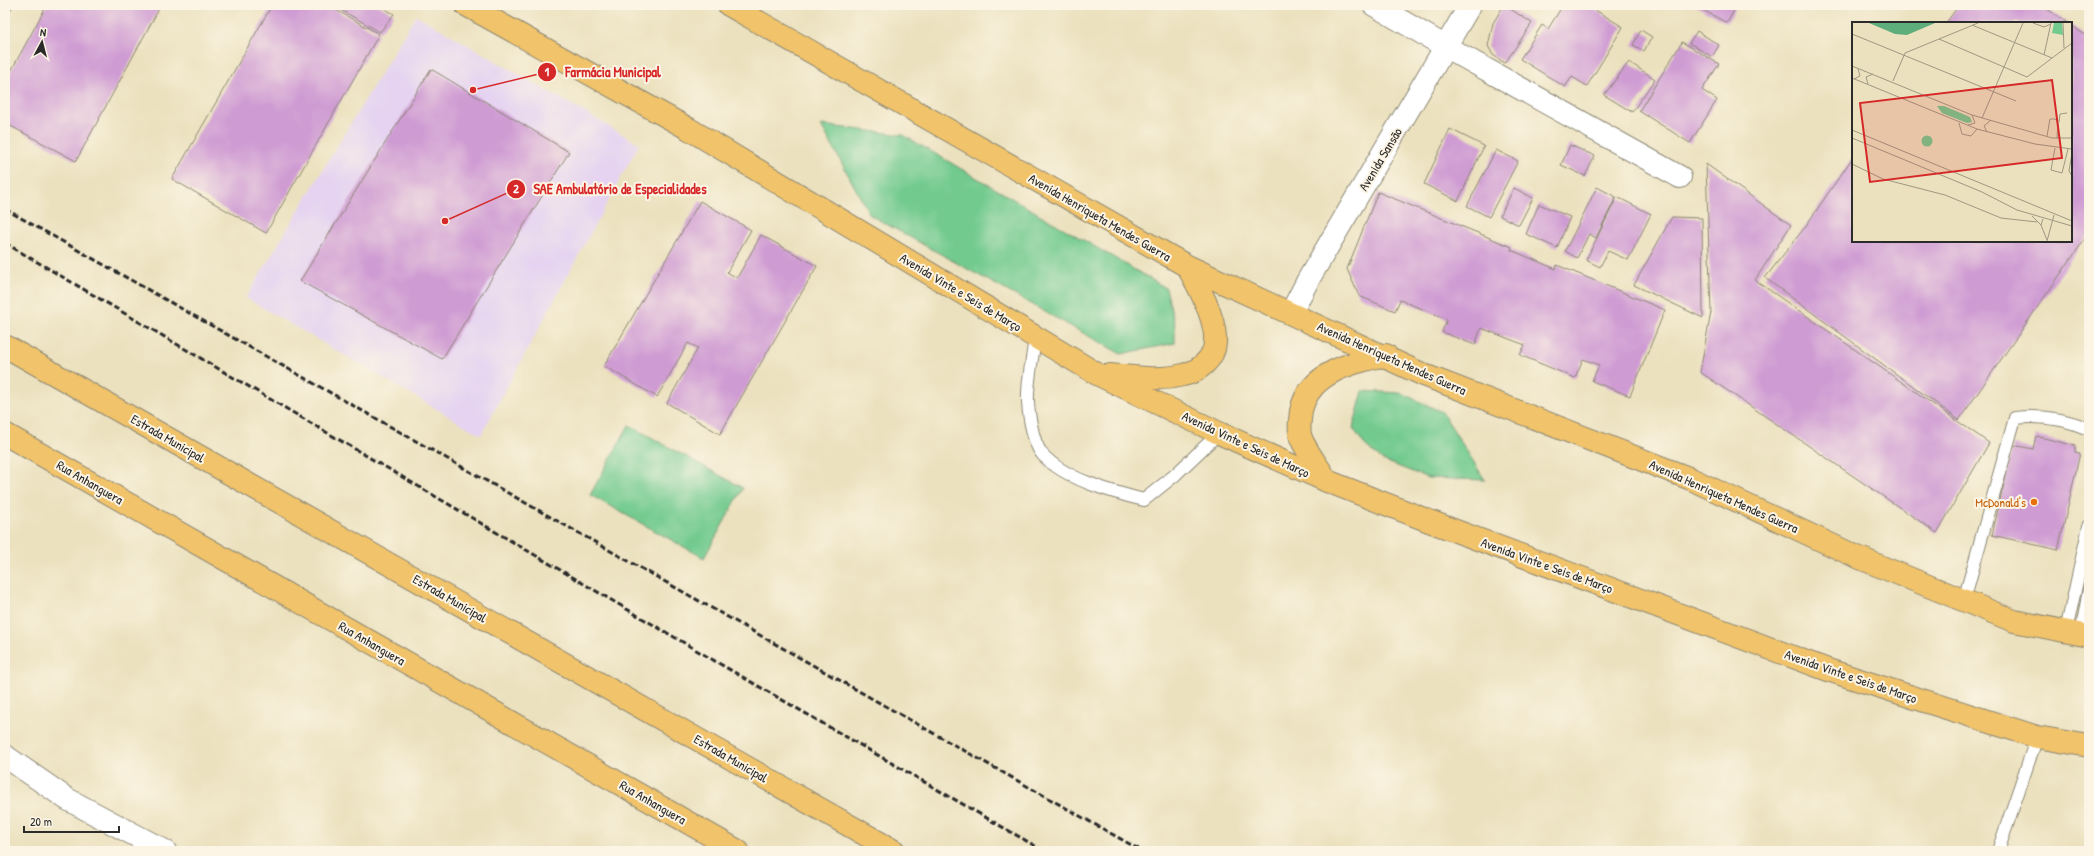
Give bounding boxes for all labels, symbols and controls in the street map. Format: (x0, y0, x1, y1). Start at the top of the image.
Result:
north arrow (22, 22, 62, 62)
inset map (1852, 22, 2072, 242)
text: N (39, 25, 47, 39)
callout: Farmácia Municipal (537, 59, 669, 85)
text: Farmácia Municipal (564, 62, 661, 83)
text: 1 (545, 63, 550, 80)
street label: Avenida Sansão (1354, 124, 1406, 194)
street label: Avenida Henriqueta Mendes Guerra (1026, 169, 1174, 265)
callout: SAE Ambulatório de Especialidades (506, 176, 715, 202)
text: SAE Ambulatório de Especialidades (533, 179, 707, 200)
text: 2 (513, 180, 519, 197)
street label: Avenida Vinte e Seis de Março (897, 248, 1025, 336)
street label: Avenida Henriqueta Mendes Guerra (1315, 317, 1469, 399)
street label: Avenida Vinte e Seis de Março (1179, 406, 1313, 482)
street label: Estrada Municipal (128, 410, 209, 467)
street label: Avenida Henriqueta Mendes Guerra (1647, 455, 1801, 537)
street label: Rua Anhanguera (53, 456, 127, 508)
place label: McDonald's (1975, 493, 2026, 511)
marker: McDonald's (2029, 497, 2039, 507)
street label: Avenida Vinte e Seis de Março (1479, 533, 1615, 597)
street label: Estrada Municipal (410, 570, 491, 627)
street label: Rua Anhanguera (335, 617, 409, 669)
street label: Avenida Vinte e Seis de Março (1782, 645, 1920, 707)
street label: Estrada Municipal (691, 730, 772, 787)
street label: Rua Anhanguera (616, 776, 690, 828)
scale bar (24, 808, 119, 834)
text: 20 m (30, 813, 52, 830)

